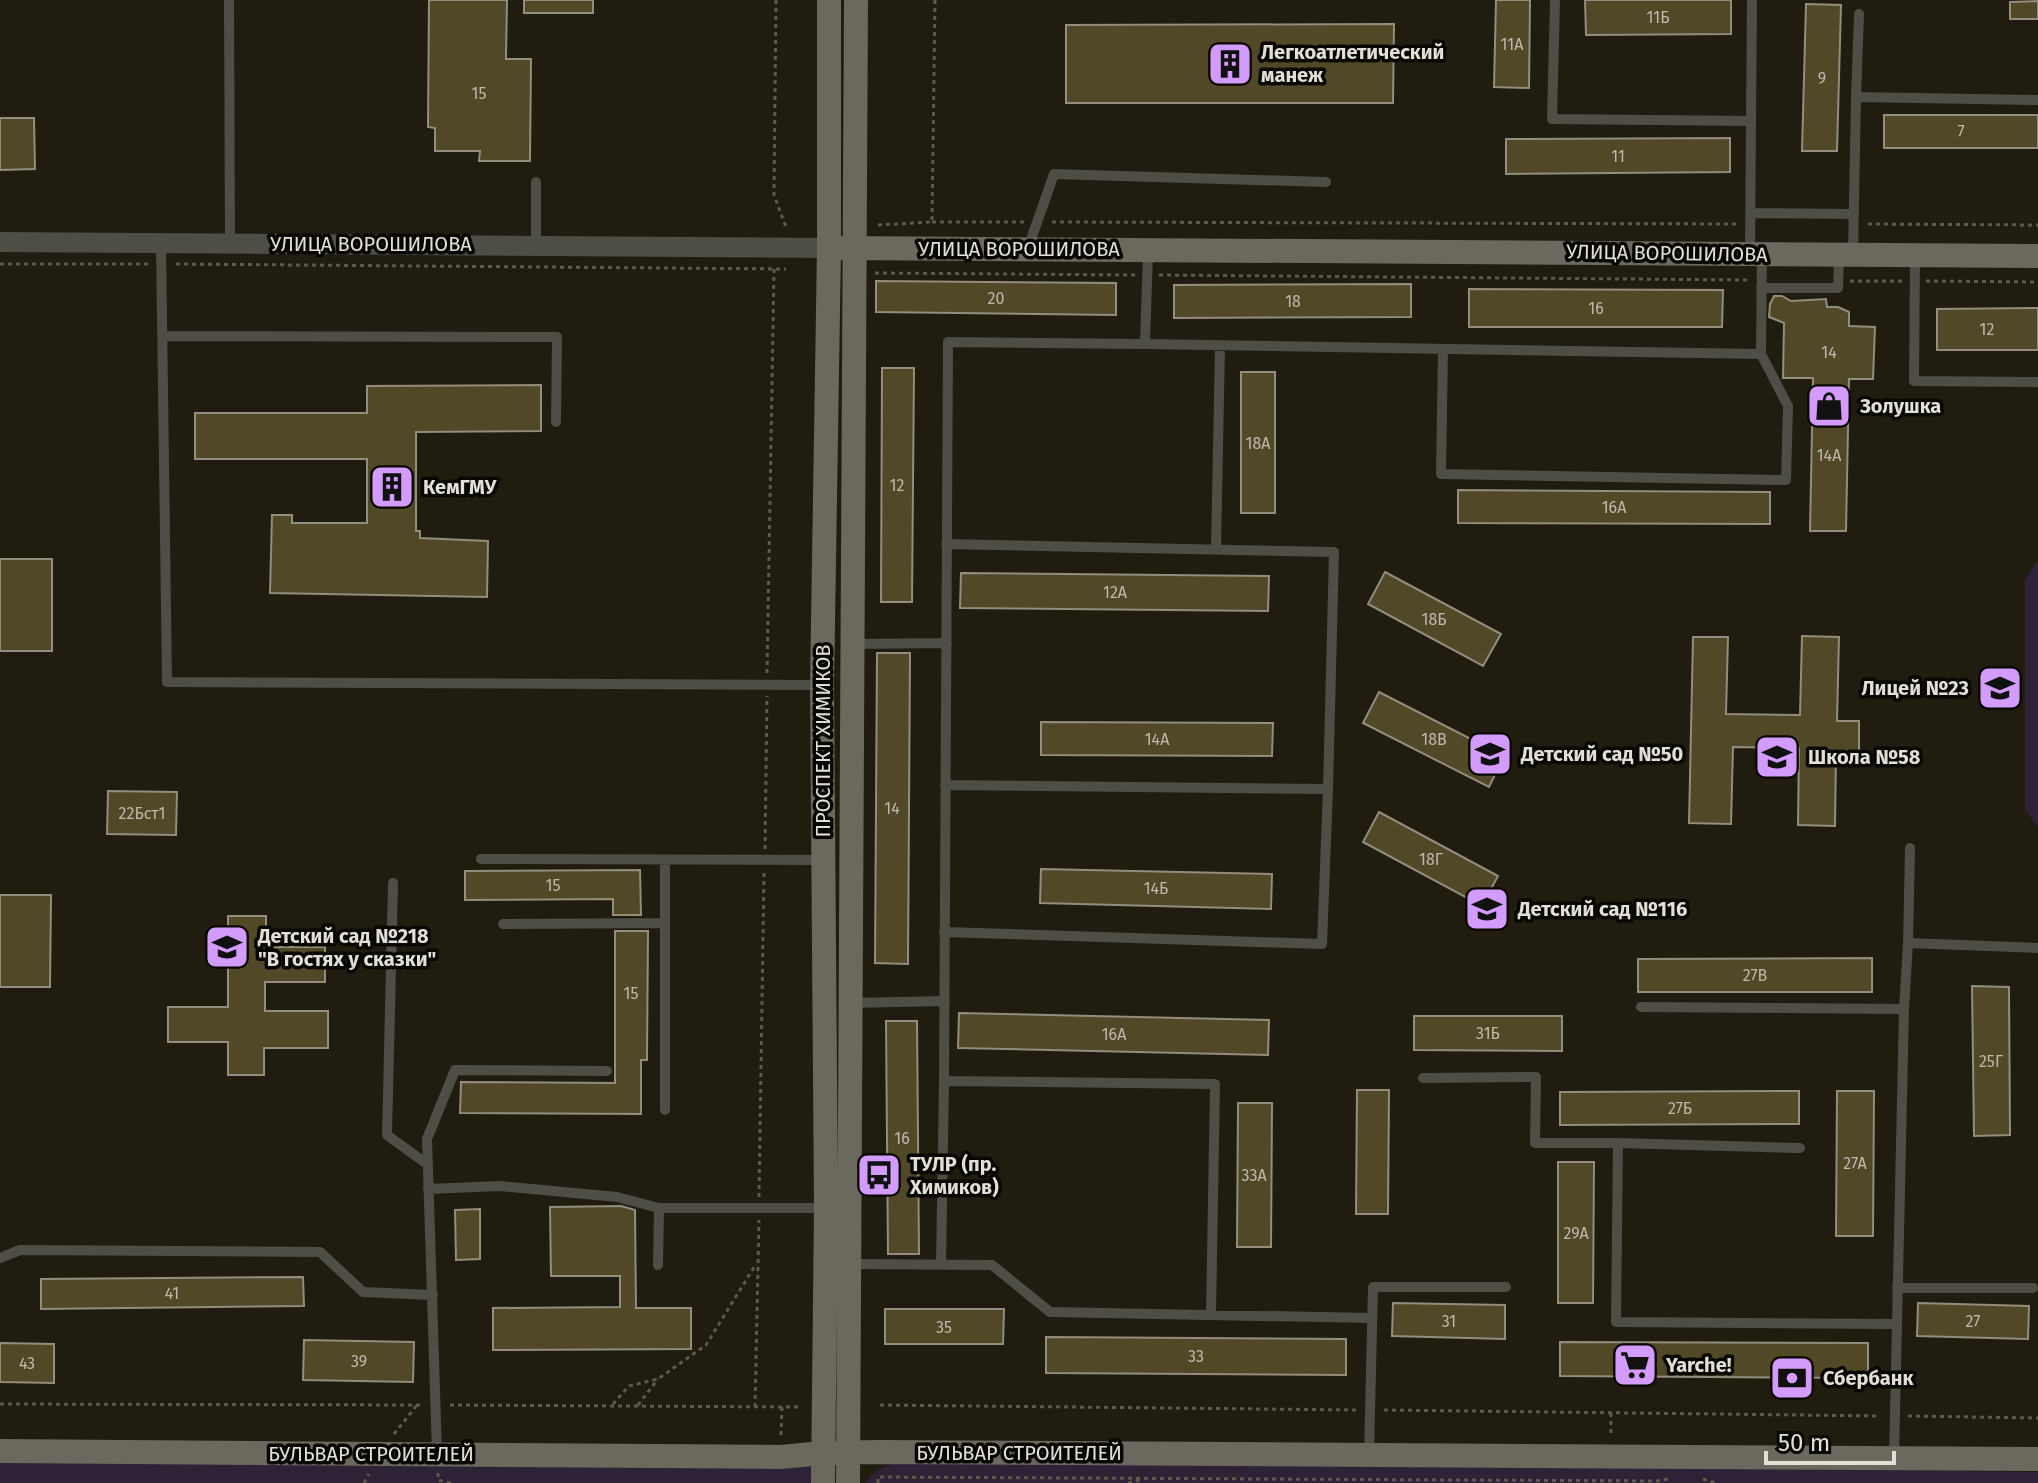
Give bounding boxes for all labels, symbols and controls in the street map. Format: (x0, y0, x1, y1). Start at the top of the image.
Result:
house number: 11Б (1647, 8, 1669, 27)
house number: 11А (1501, 35, 1524, 54)
building icon: Легкоатлетический манеж (1206, 40, 1254, 88)
place label: Легкоатлетический манеж (1261, 40, 1444, 87)
house number: 9 (1818, 69, 1826, 88)
house number: 15 (472, 84, 486, 103)
house number: 7 (1957, 122, 1965, 141)
house number: 11 (1611, 147, 1625, 166)
street label: УЛИЦА ВОРОШИЛОВА (270, 232, 472, 256)
street label: УЛИЦА ВОРОШИЛОВА (918, 237, 1120, 261)
street label: УЛИЦА ВОРОШИЛОВА (1566, 239, 1768, 267)
house number: 20 (988, 289, 1004, 308)
house number: 18 (1285, 292, 1301, 311)
house number: 16 (1588, 299, 1604, 318)
house number: 12 (1980, 320, 1994, 339)
house number: 14 (1821, 343, 1837, 362)
shop icon: Золушка (1805, 382, 1853, 430)
place label: Золушка (1859, 394, 1941, 418)
house number: 18А (1246, 434, 1271, 453)
house number: 14А (1817, 446, 1842, 465)
building icon: КемГМУ (368, 463, 416, 511)
place label: КемГМУ (423, 475, 497, 499)
house number: 12 (890, 476, 904, 495)
house number: 16А (1602, 498, 1627, 517)
house number: 12А (1103, 583, 1128, 602)
house number: 18Б (1421, 610, 1447, 629)
street label: ПРОСПЕКТ ХИМИКОВ (811, 645, 835, 837)
school or university icon: Лицей №23 (1976, 664, 2024, 712)
place label: Лицей №23 (1862, 676, 1969, 700)
house number: 14А (1145, 730, 1170, 749)
house number: 18В (1421, 730, 1447, 749)
school or university icon: Детский сад №50 (1466, 730, 1514, 778)
school or university icon: Школа №58 (1753, 733, 1801, 781)
place label: Детский сад №50 (1520, 742, 1683, 766)
place label: Школа №58 (1808, 745, 1921, 769)
house number: 14 (884, 799, 900, 818)
house number: 22Бст1 (119, 804, 165, 823)
house number: 18Г (1419, 850, 1443, 869)
house number: 15 (546, 876, 560, 895)
house number: 14Б (1144, 879, 1168, 898)
school or university icon: Детский сад №116 (1463, 885, 1511, 933)
place label: Детский сад №116 (1517, 897, 1687, 921)
school or university icon: Детский сад №218 "В гостях у сказки" (203, 923, 251, 971)
place label: Детский сад №218 "В гостях у сказки" (257, 924, 436, 971)
house number: 27В (1743, 966, 1768, 985)
house number: 15 (624, 984, 638, 1003)
house number: 31Б (1476, 1024, 1500, 1043)
house number: 16А (1102, 1025, 1127, 1044)
house number: 25Г (1979, 1052, 2003, 1071)
house number: 27Б (1668, 1099, 1692, 1118)
house number: 16 (894, 1129, 910, 1148)
bus stop icon: ТУЛР (пр. Химиков) (855, 1151, 903, 1199)
place label: ТУЛР (пр. Химиков) (909, 1152, 999, 1199)
house number: 27А (1843, 1154, 1868, 1173)
house number: 33А (1241, 1166, 1267, 1185)
house number: 29А (1563, 1224, 1589, 1243)
house number: 41 (165, 1284, 179, 1303)
house number: 31 (1442, 1312, 1456, 1331)
house number: 27 (1966, 1312, 1980, 1331)
house number: 35 (936, 1318, 952, 1337)
supermarket icon: Yarche! (1611, 1341, 1659, 1389)
house number: 33 (1188, 1347, 1204, 1366)
house number: 39 (351, 1352, 367, 1371)
place label: Yarche! (1665, 1353, 1732, 1377)
house number: 43 (19, 1354, 35, 1373)
bank icon: Сбербанк (1768, 1354, 1816, 1402)
place label: Сбербанк (1823, 1366, 1914, 1390)
scale bar (1766, 1415, 1894, 1465)
text: 50 m (1778, 1429, 1830, 1457)
street label: БУЛЬВАР СТРОИТЕЛЕЙ (916, 1441, 1122, 1465)
street label: БУЛЬВАР СТРОИТЕЛЕЙ (268, 1442, 474, 1466)

